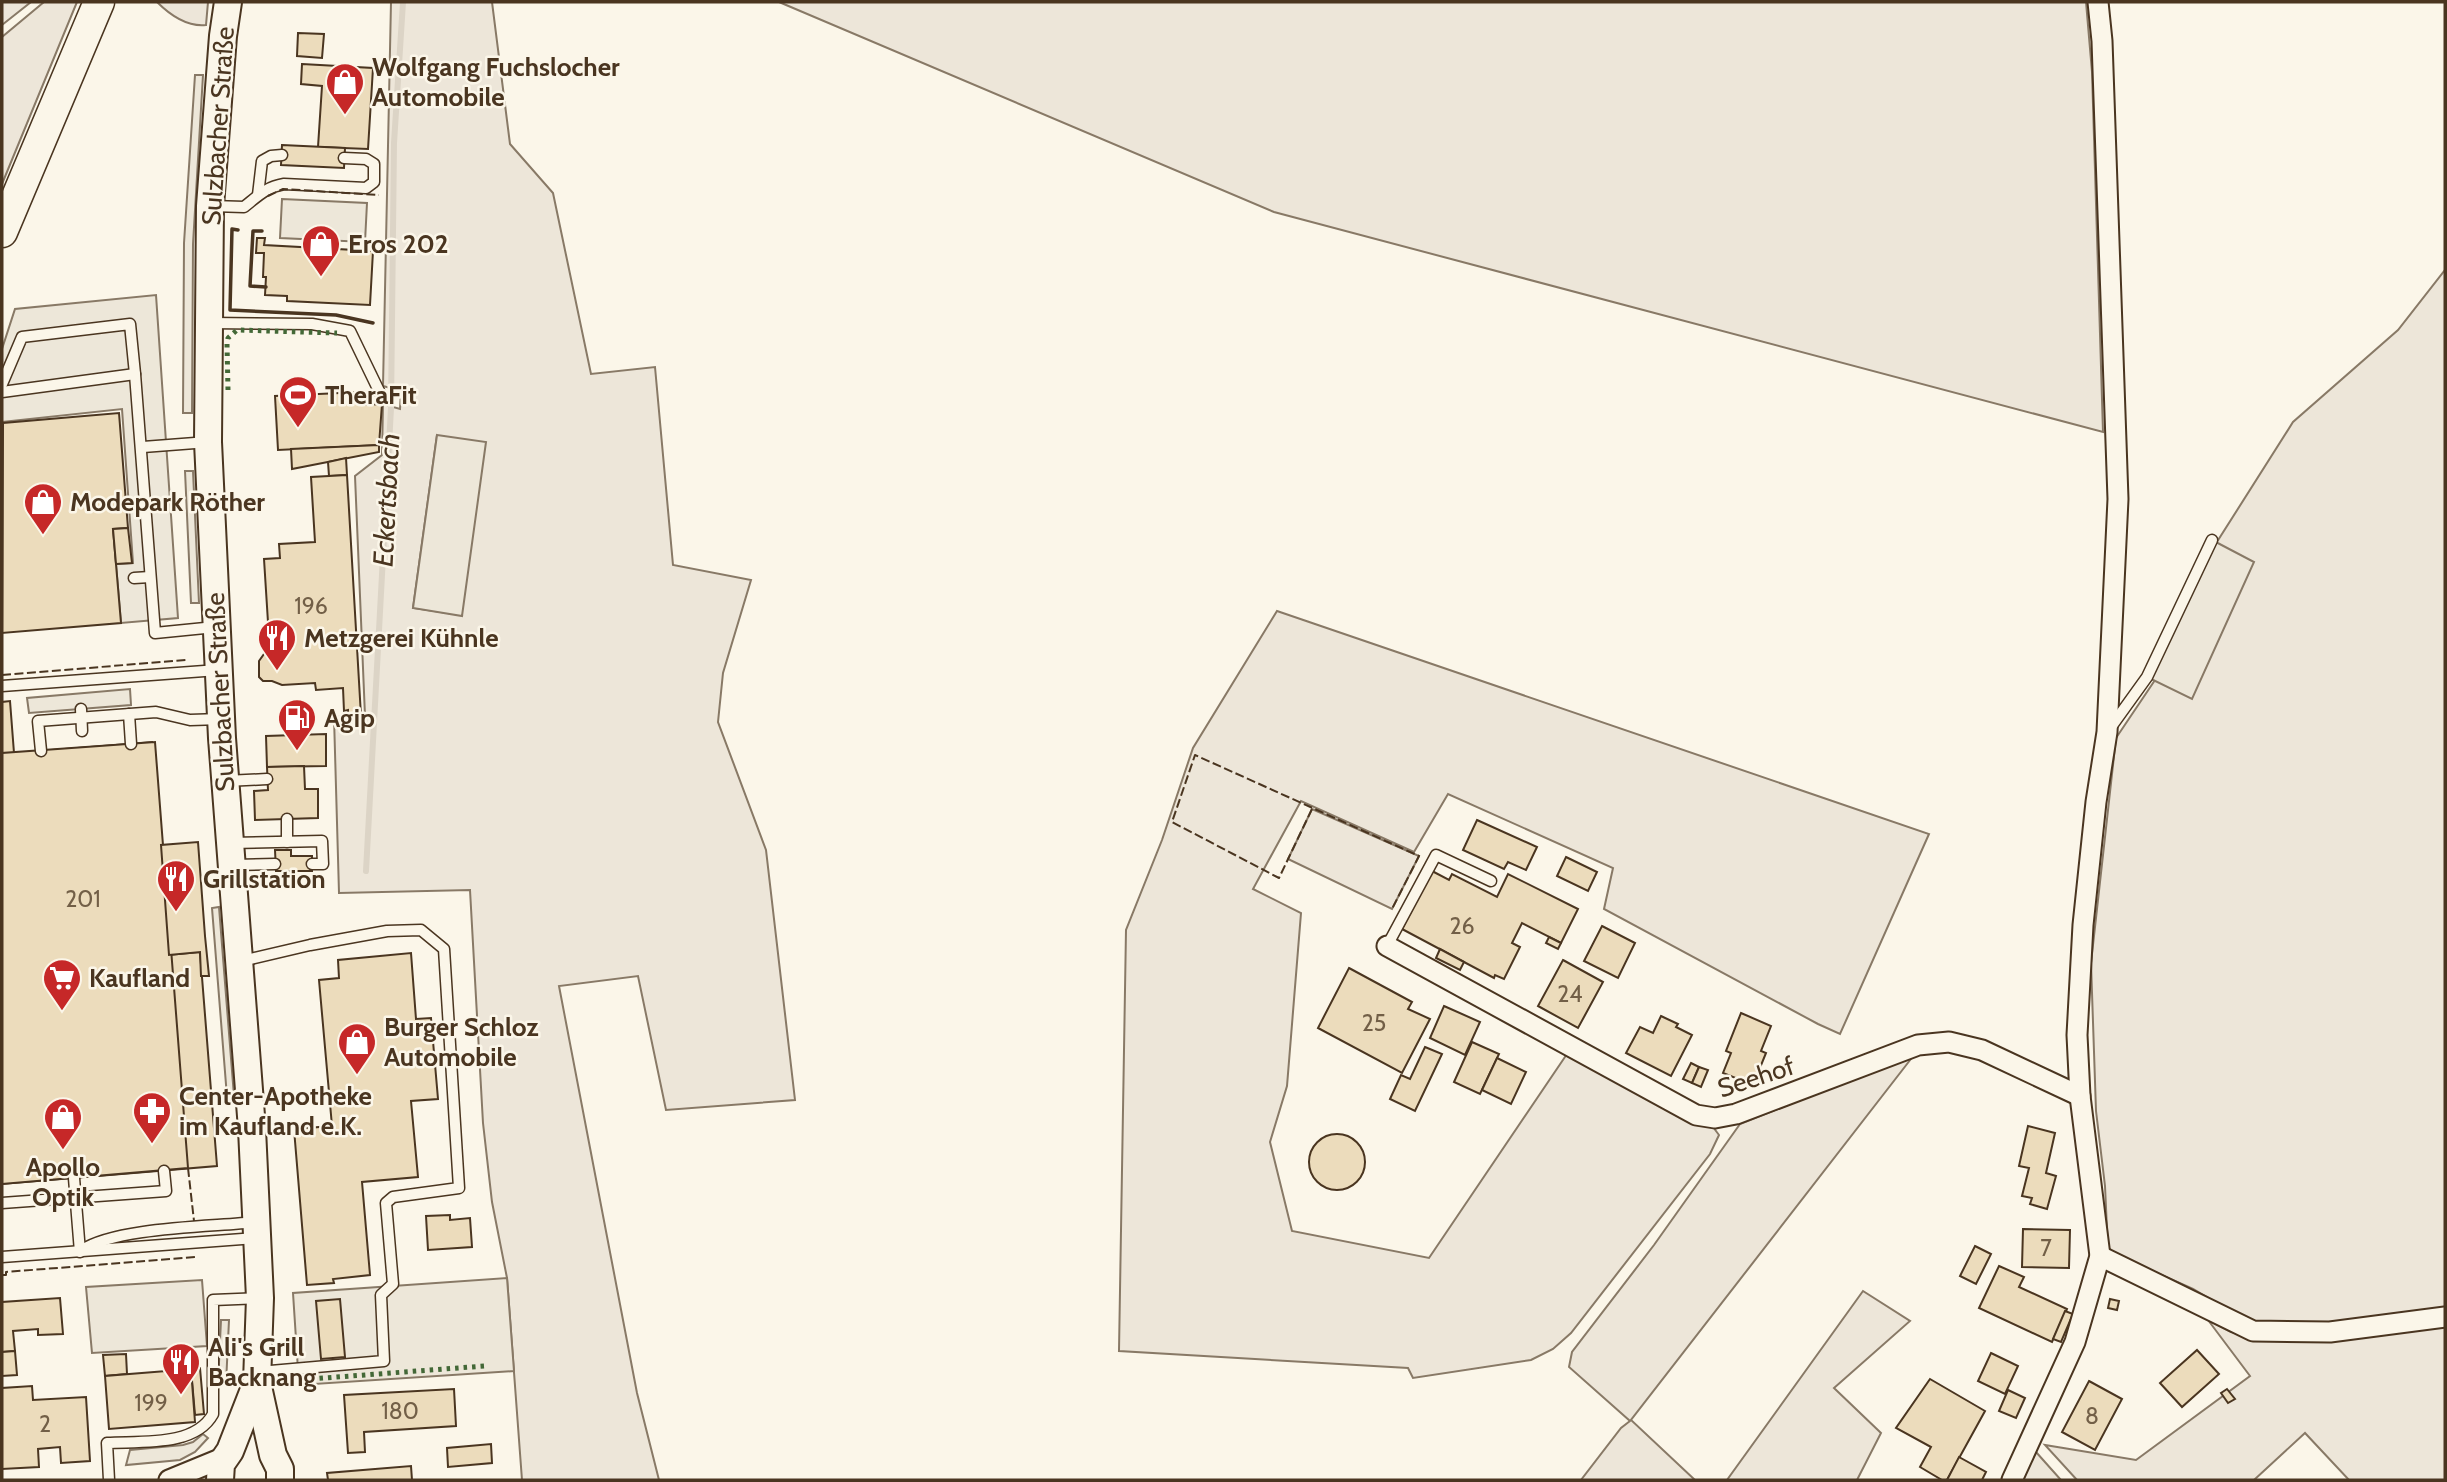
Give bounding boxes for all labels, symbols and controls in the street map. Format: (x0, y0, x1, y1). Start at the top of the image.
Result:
street label: Sulzbacher Straße (195, 25, 241, 227)
place label: Wolfgang Fuchslocher Automobile (372, 51, 620, 113)
shop icon: Wolfgang Fuchslocher Automobile (324, 61, 366, 116)
shop icon: Eros 202 (300, 223, 342, 278)
place label: Eros 202 (348, 228, 449, 260)
sports icon: TheraFit (277, 374, 319, 429)
place label: TheraFit (325, 379, 417, 411)
water label: Eckertsbach (366, 432, 406, 568)
shop icon: Modepark Röther (22, 481, 64, 536)
place label: Modepark Röther (70, 486, 265, 518)
street label: Sulzbacher Straße (199, 592, 241, 792)
house number: 196 (294, 592, 328, 620)
restaurant icon: Metzgerei Kühnle (256, 617, 298, 672)
place label: Metzgerei Kühnle (304, 622, 499, 654)
fuel station icon: Agip (276, 697, 318, 752)
place label: Agip (324, 702, 375, 734)
restaurant icon: Grillstation (155, 858, 197, 913)
place label: Grillstation (203, 863, 326, 895)
house number: 201 (65, 885, 101, 913)
house number: 26 (1449, 912, 1475, 940)
supermarket icon: Kaufland (41, 957, 83, 1012)
place label: Kaufland (89, 962, 190, 994)
house number: 24 (1557, 980, 1583, 1008)
house number: 25 (1362, 1009, 1386, 1037)
place label: Burger Schloz Automobile (384, 1011, 539, 1073)
shop icon: Burger Schloz Automobile (336, 1021, 378, 1076)
street label: Seehof (1714, 1050, 1799, 1104)
place label: Center-Apotheke im Kaufland e.K. (179, 1080, 372, 1142)
pharmacy icon: Center-Apotheke im Kaufland e.K. (131, 1090, 173, 1145)
shop icon: Apollo Optik (42, 1096, 84, 1151)
place label: Apollo Optik (26, 1151, 100, 1213)
house number: 7 (2040, 1234, 2052, 1262)
place label: Ali's Grill Backnang (208, 1331, 316, 1393)
restaurant icon: Ali's Grill Backnang (160, 1341, 202, 1396)
house number: 199 (134, 1389, 168, 1417)
house number: 180 (381, 1397, 419, 1425)
house number: 8 (2085, 1402, 2099, 1430)
house number: 2 (39, 1410, 51, 1438)

